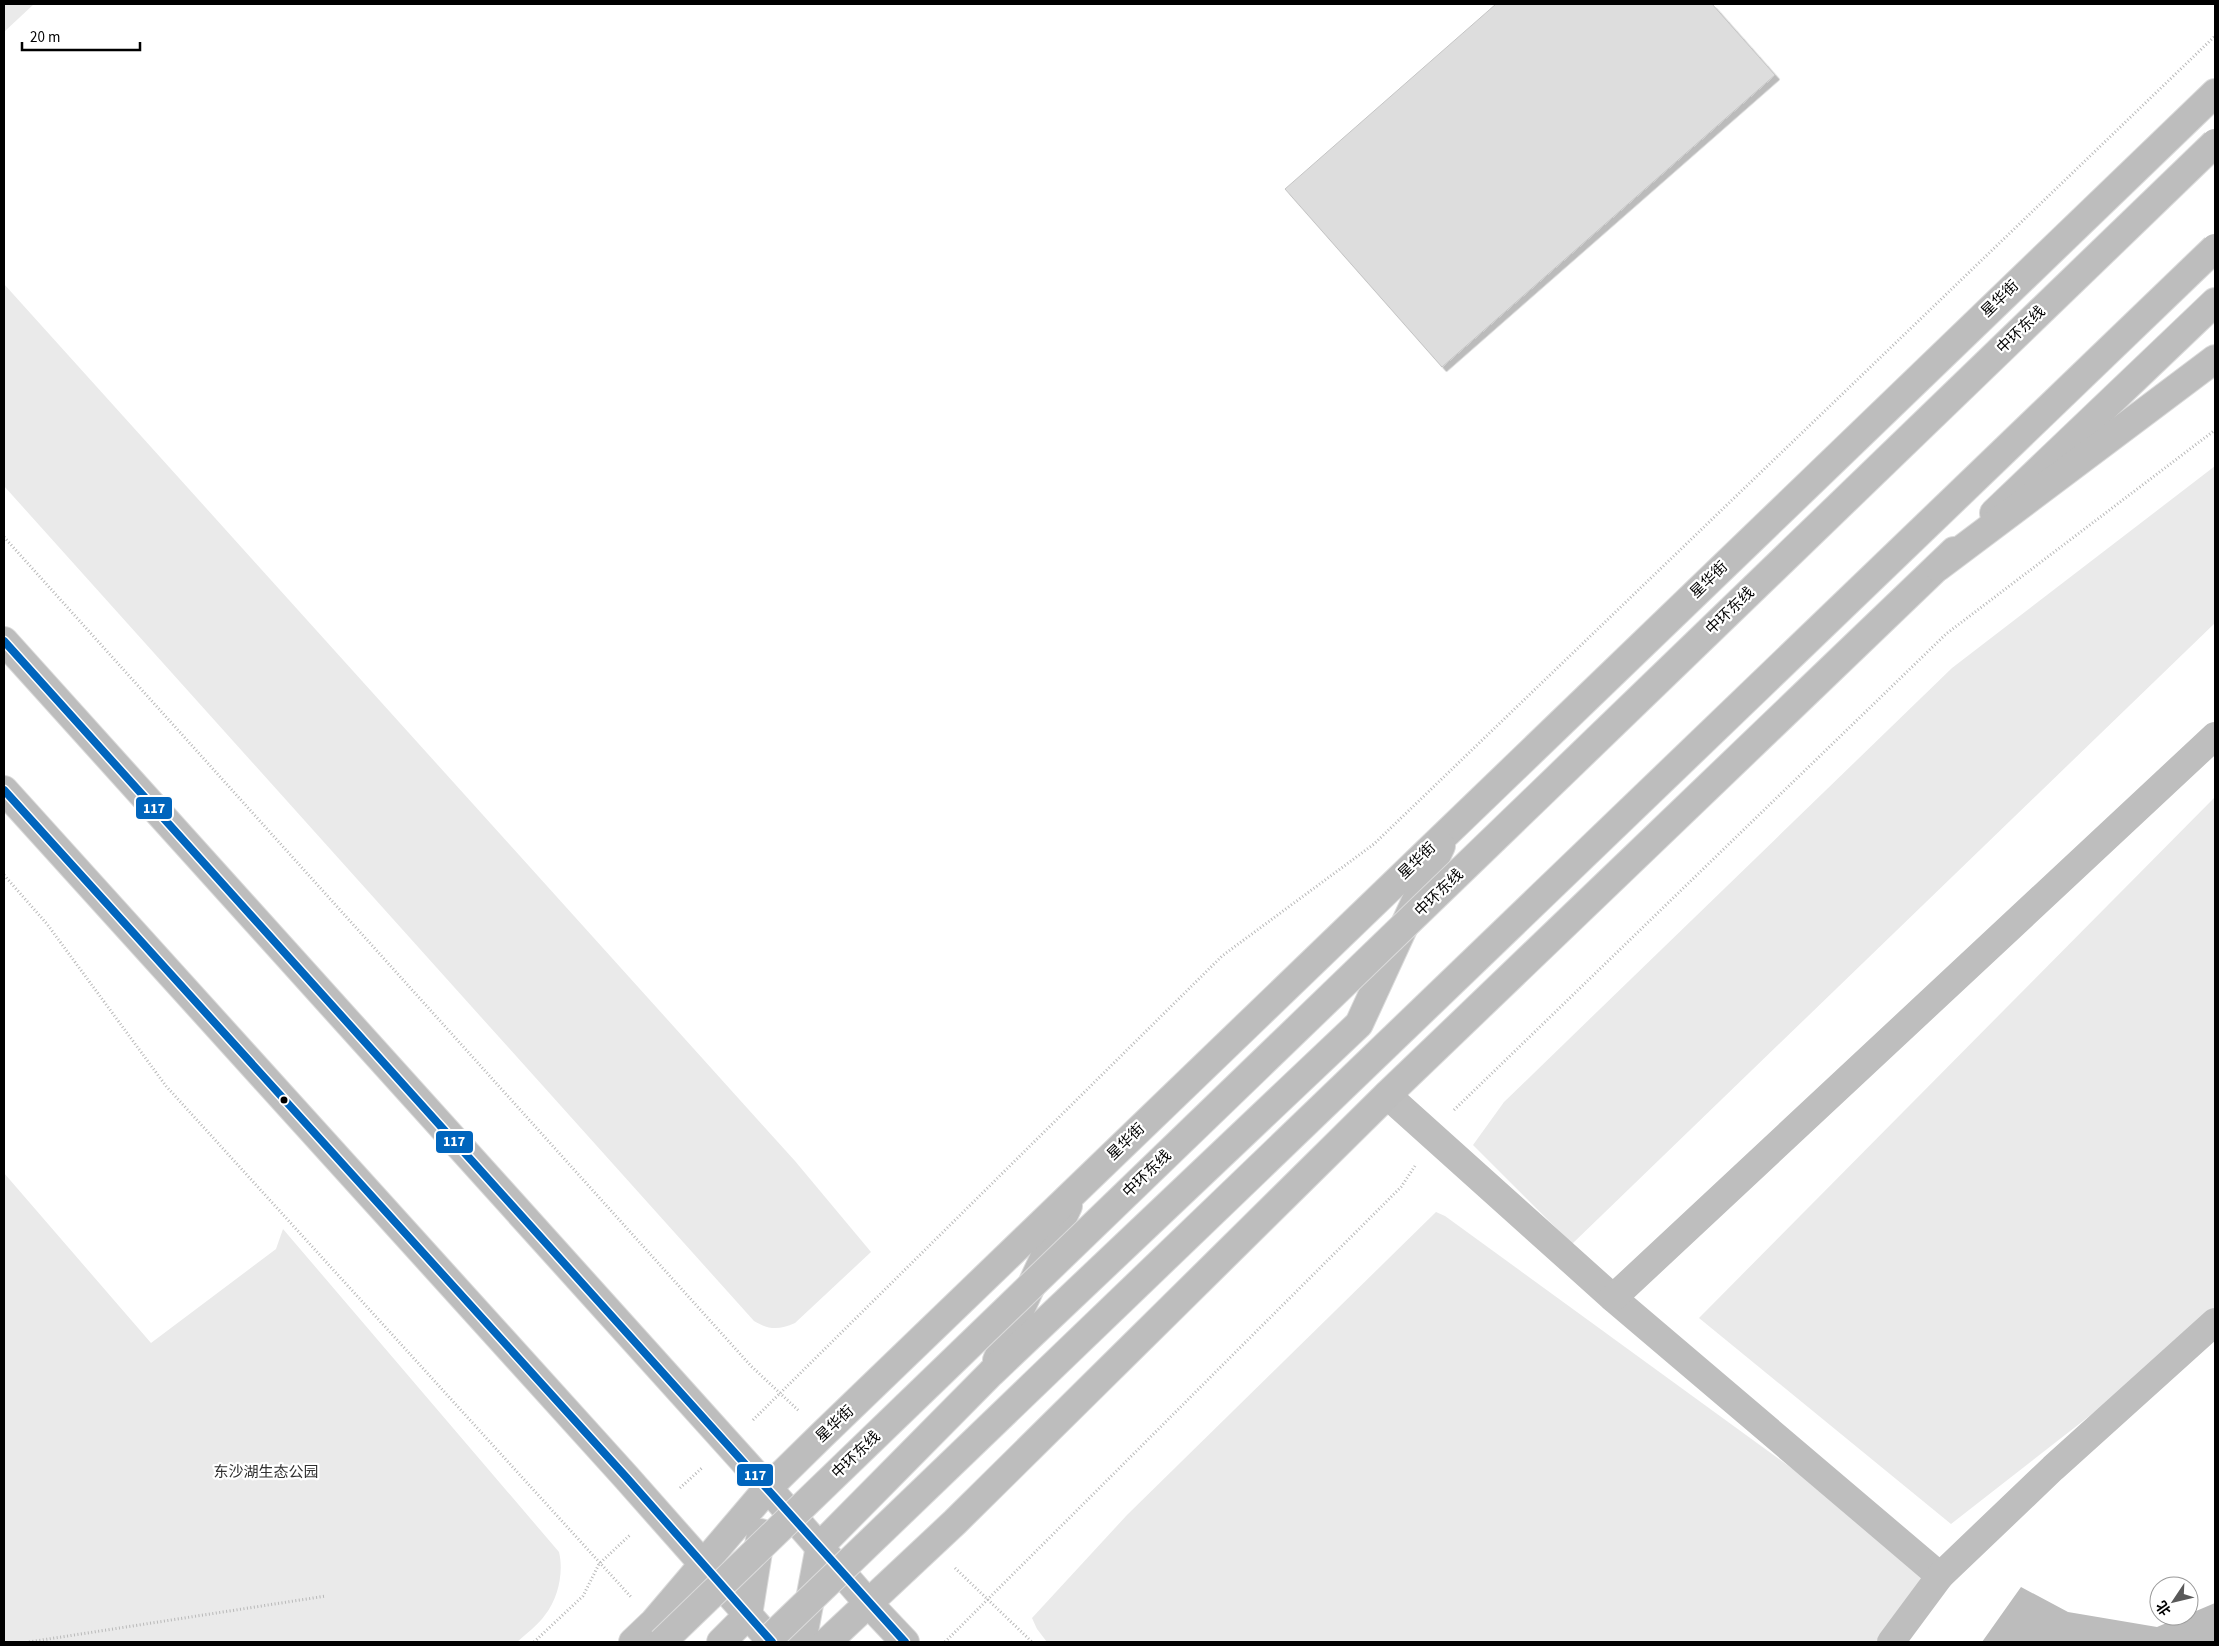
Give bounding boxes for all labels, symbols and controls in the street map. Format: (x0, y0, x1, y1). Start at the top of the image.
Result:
scale bar (22, 20, 140, 52)
text: 20 m (30, 27, 60, 48)
street label: 星华街 (1977, 276, 2023, 322)
street label: 中环东线 (1992, 302, 2050, 358)
street label: 星华街 (1686, 557, 1732, 603)
street label: 中环东线 (1701, 583, 1759, 639)
line badge: 117 (135, 796, 173, 820)
text: 117 (143, 799, 165, 819)
street label: 星华街 (1394, 838, 1440, 884)
street label: 中环东线 (1410, 865, 1468, 921)
unlabelled marker (279, 1095, 289, 1105)
street label: 星华街 (1103, 1119, 1149, 1165)
line badge: 117 (435, 1130, 474, 1154)
text: 117 (443, 1132, 465, 1152)
street label: 中环东线 (1118, 1146, 1176, 1202)
street label: 星华街 (811, 1401, 859, 1447)
street label: 中环东线 (827, 1427, 885, 1483)
park label: 东沙湖生态公园 (213, 1462, 319, 1483)
line badge: 117 (736, 1463, 774, 1487)
text: 117 (744, 1466, 766, 1486)
north arrow (2149, 1576, 2199, 1626)
text: 北 (2152, 1596, 2176, 1619)

